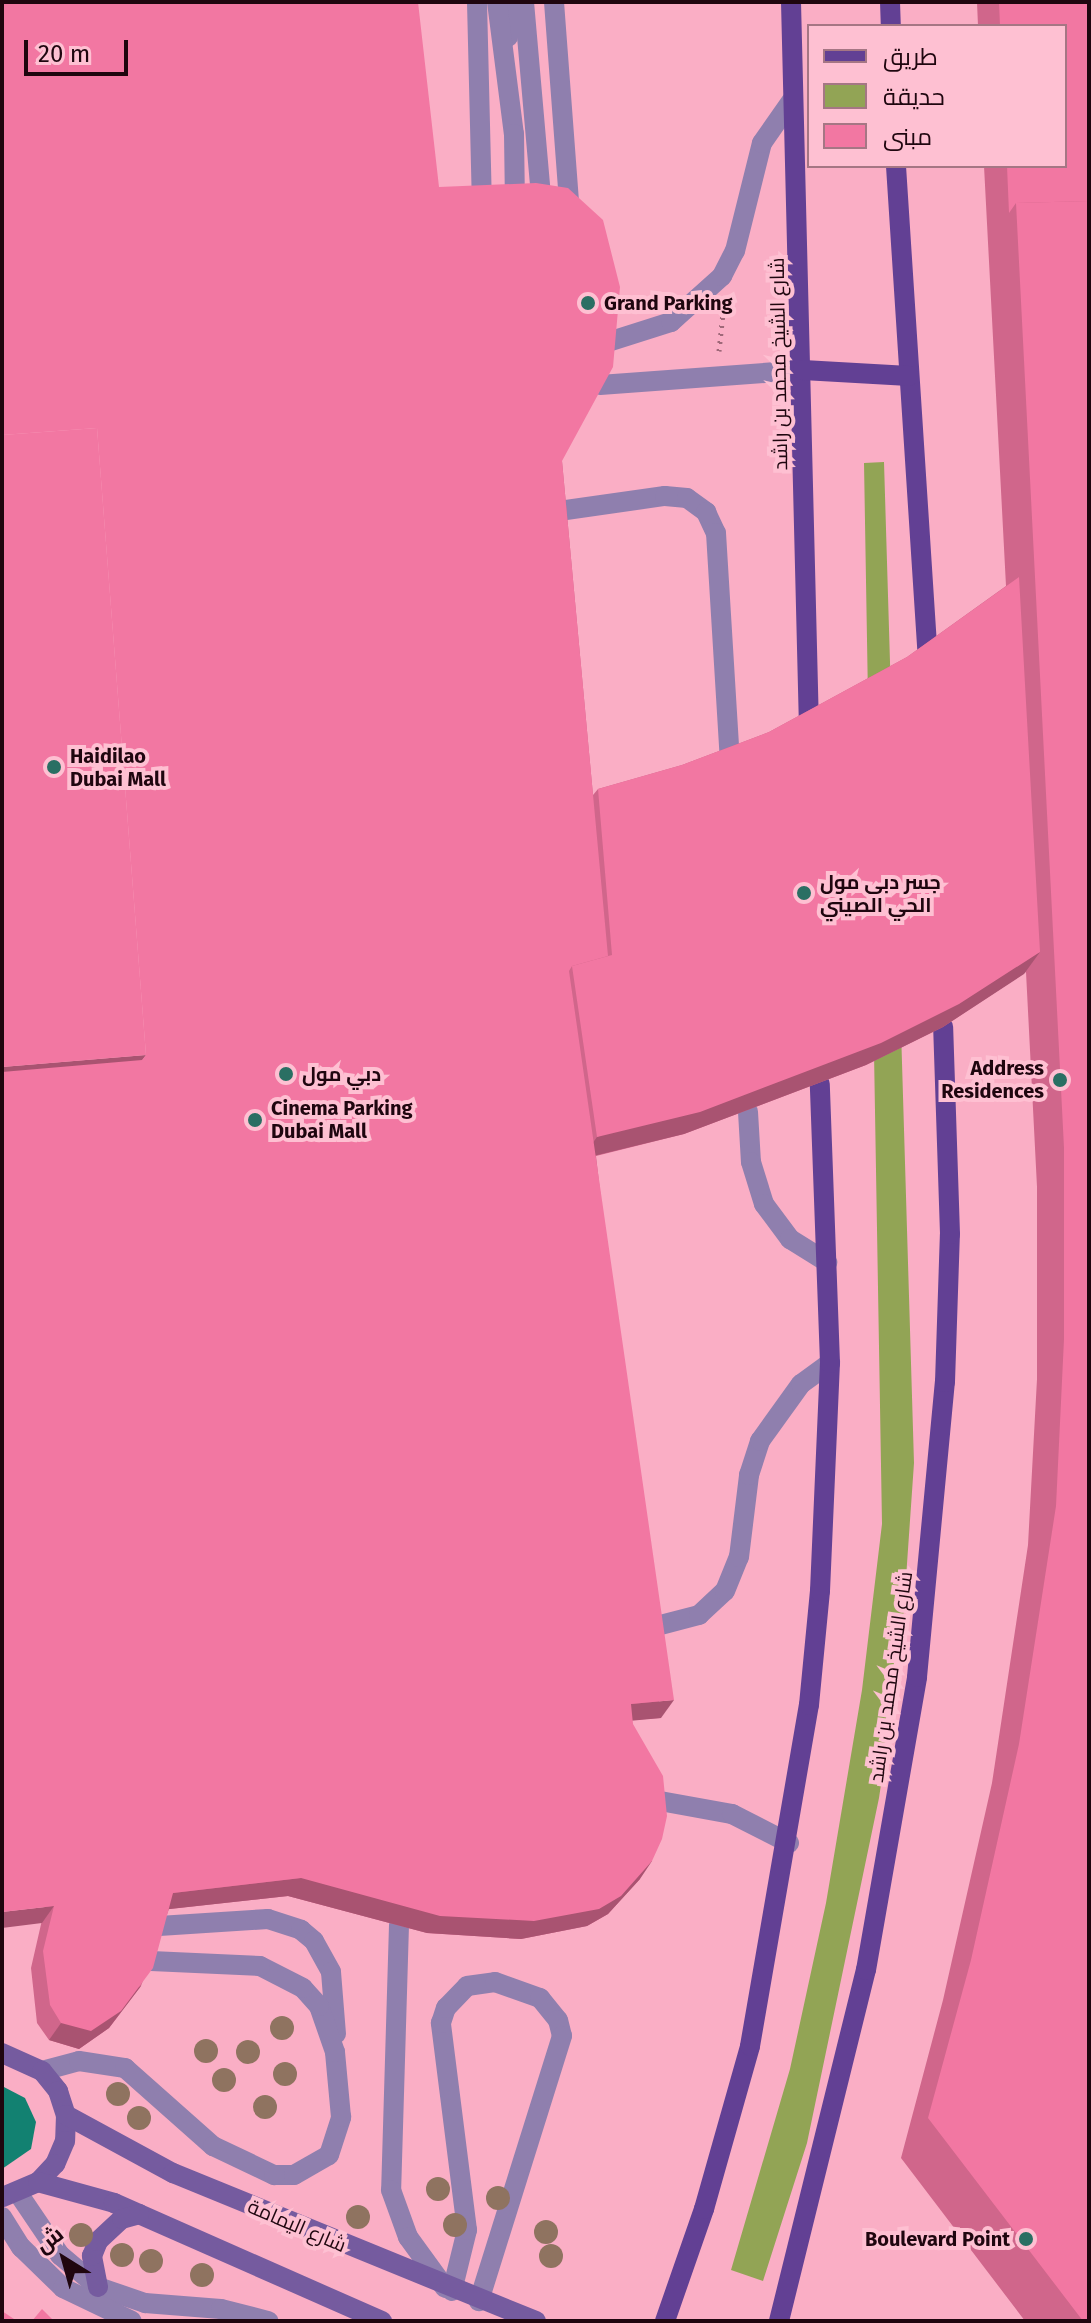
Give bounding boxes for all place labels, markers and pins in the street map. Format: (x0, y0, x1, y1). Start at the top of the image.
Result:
place label: Grand Parking (604, 291, 733, 315)
marker: Grand Parking (579, 294, 597, 312)
place label: Haidilao Dubai Mall (70, 744, 166, 791)
marker: Haidilao Dubai Mall (45, 758, 63, 776)
place label: جسر دبي مول الحي الصيني (820, 870, 941, 917)
marker: جسر دبي مول الحي الصيني (795, 884, 813, 902)
place label: Address Residences (941, 1056, 1044, 1103)
place label: دبي مول (302, 1062, 381, 1086)
marker: دبي مول (277, 1065, 295, 1083)
marker: Address Residences (1051, 1071, 1069, 1089)
place label: Cinema Parking Dubai Mall (271, 1096, 412, 1143)
marker: Cinema Parking Dubai Mall (246, 1111, 264, 1129)
place label: Boulevard Point (865, 2227, 1010, 2251)
marker: Boulevard Point (1017, 2230, 1035, 2248)

